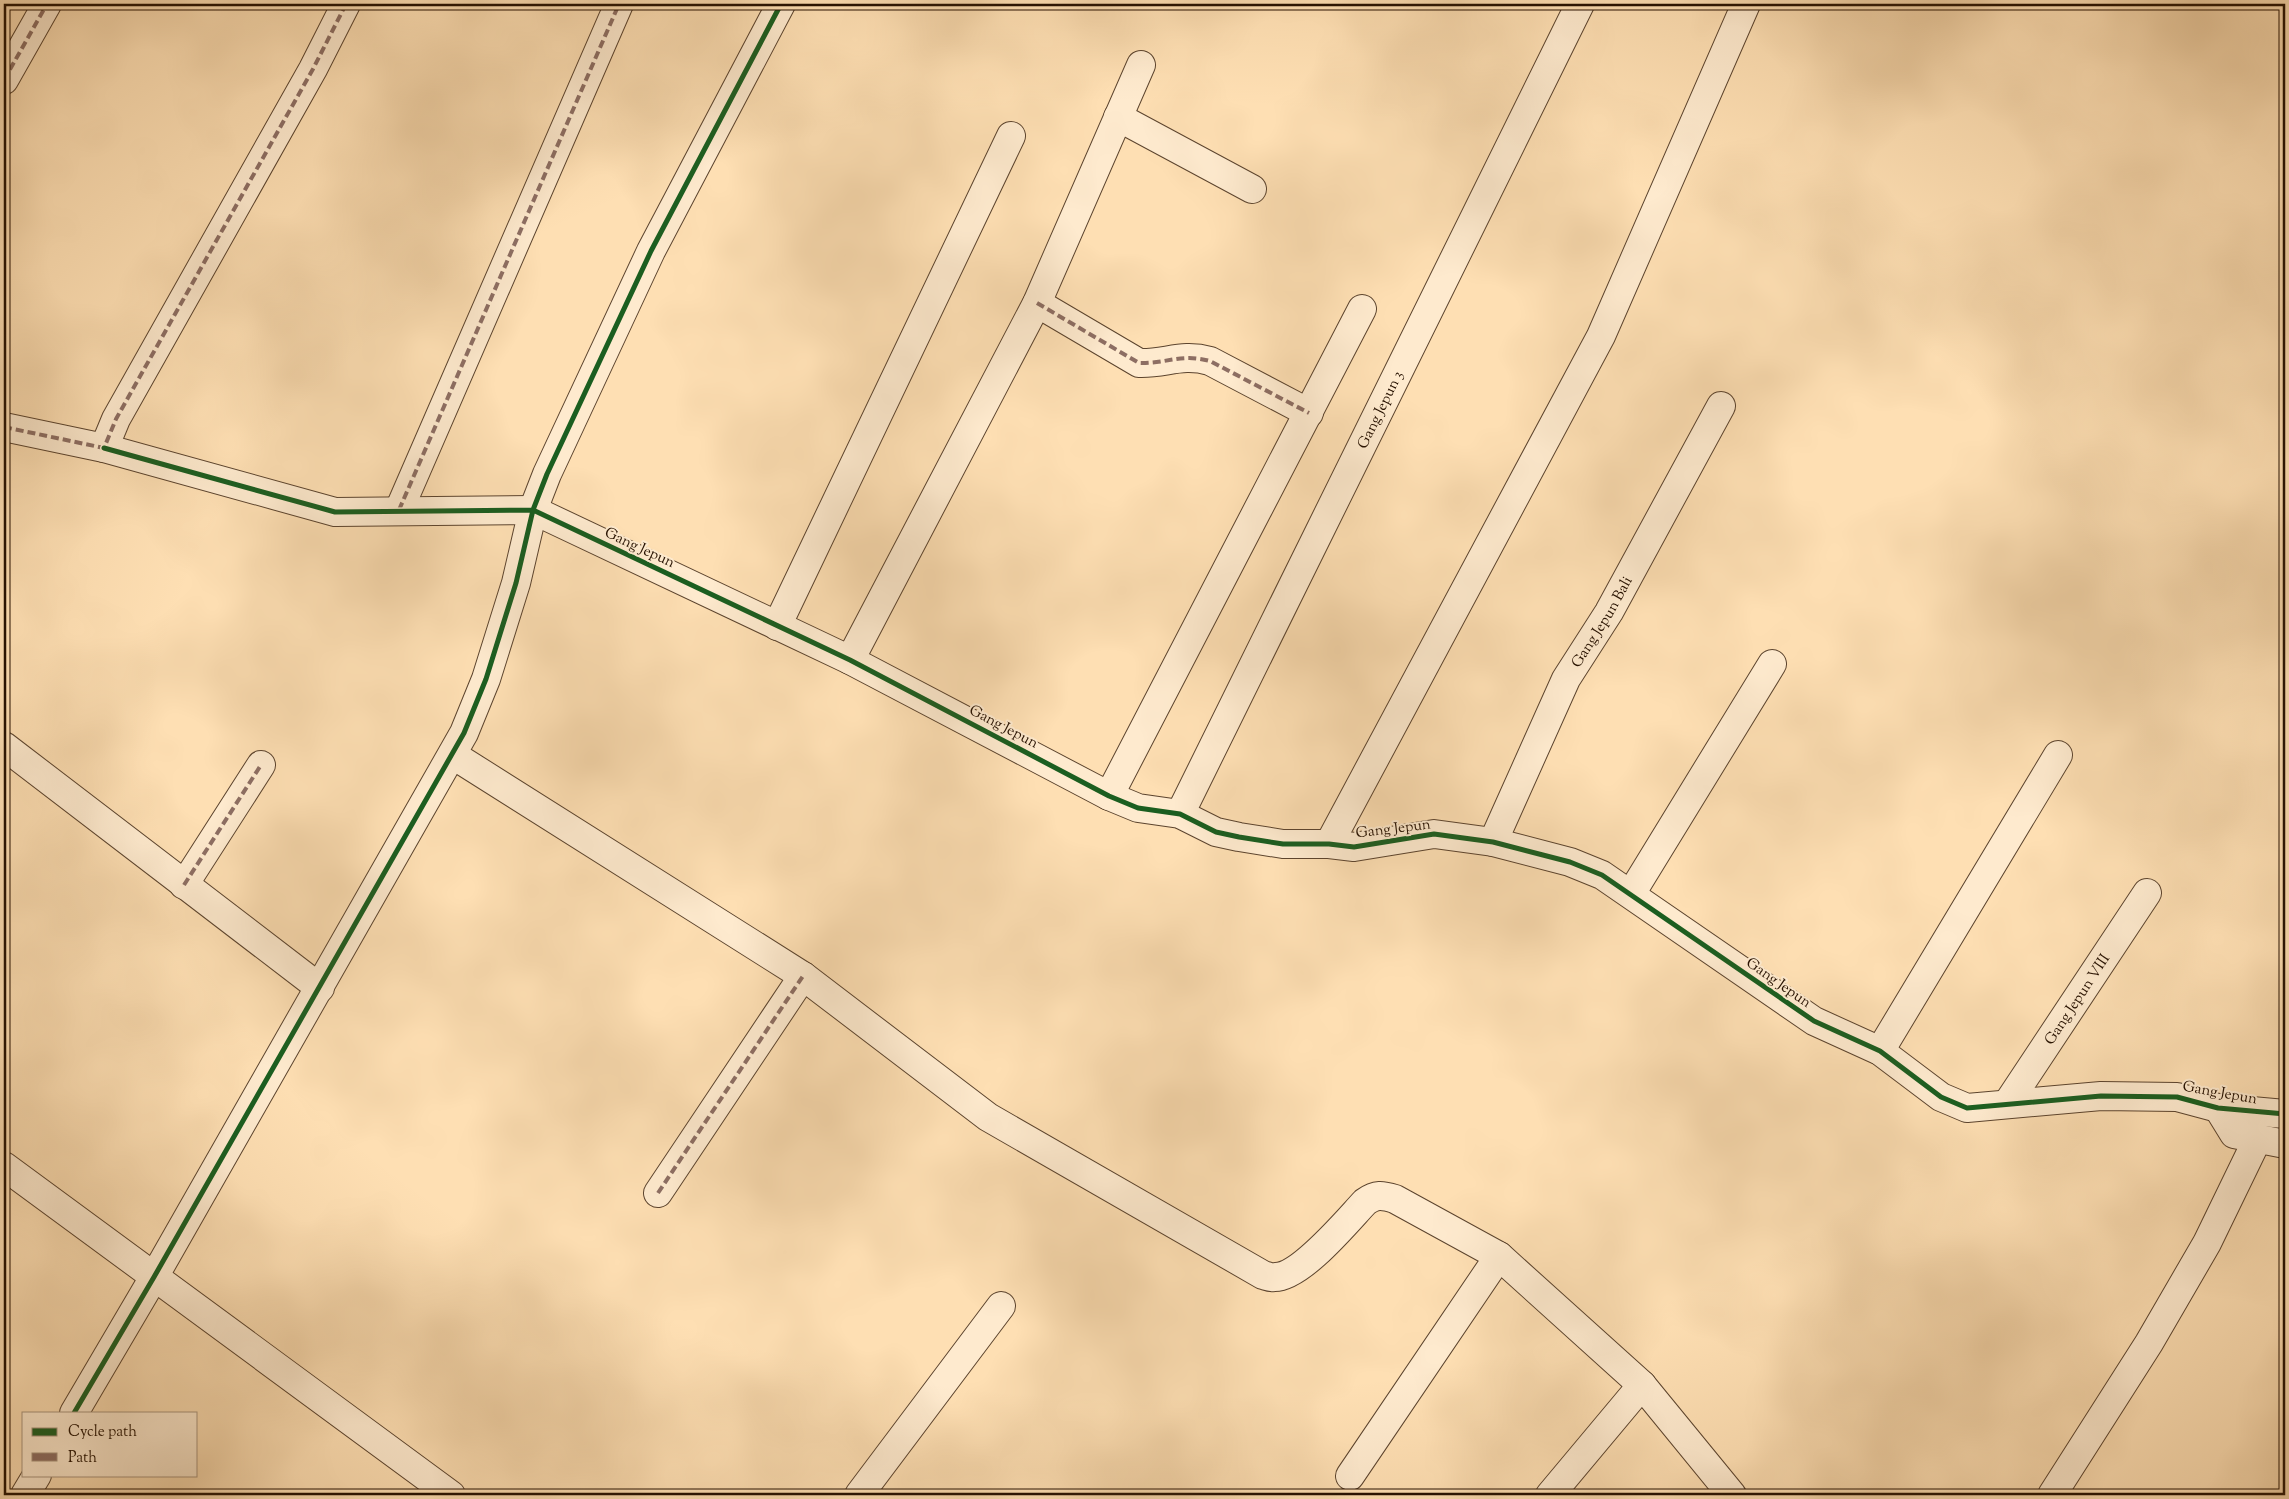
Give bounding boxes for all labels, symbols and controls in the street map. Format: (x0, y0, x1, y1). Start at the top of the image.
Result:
street label: Gang Jepun 3 (1353, 368, 1409, 453)
street label: Gang Jepun (601, 523, 678, 574)
street label: Gang Jepun Bali (1567, 573, 1638, 672)
street label: Gang Jepun (965, 700, 1042, 754)
street label: Gang Jepun (1354, 814, 1432, 845)
street label: Gang Jepun VIII (2040, 950, 2116, 1050)
street label: Gang Jepun (1741, 953, 1815, 1014)
street label: Gang Jepun (2181, 1077, 2259, 1110)
legend (22, 1412, 198, 1476)
text: Cycle path (68, 1422, 137, 1443)
text: Path (68, 1448, 97, 1469)

